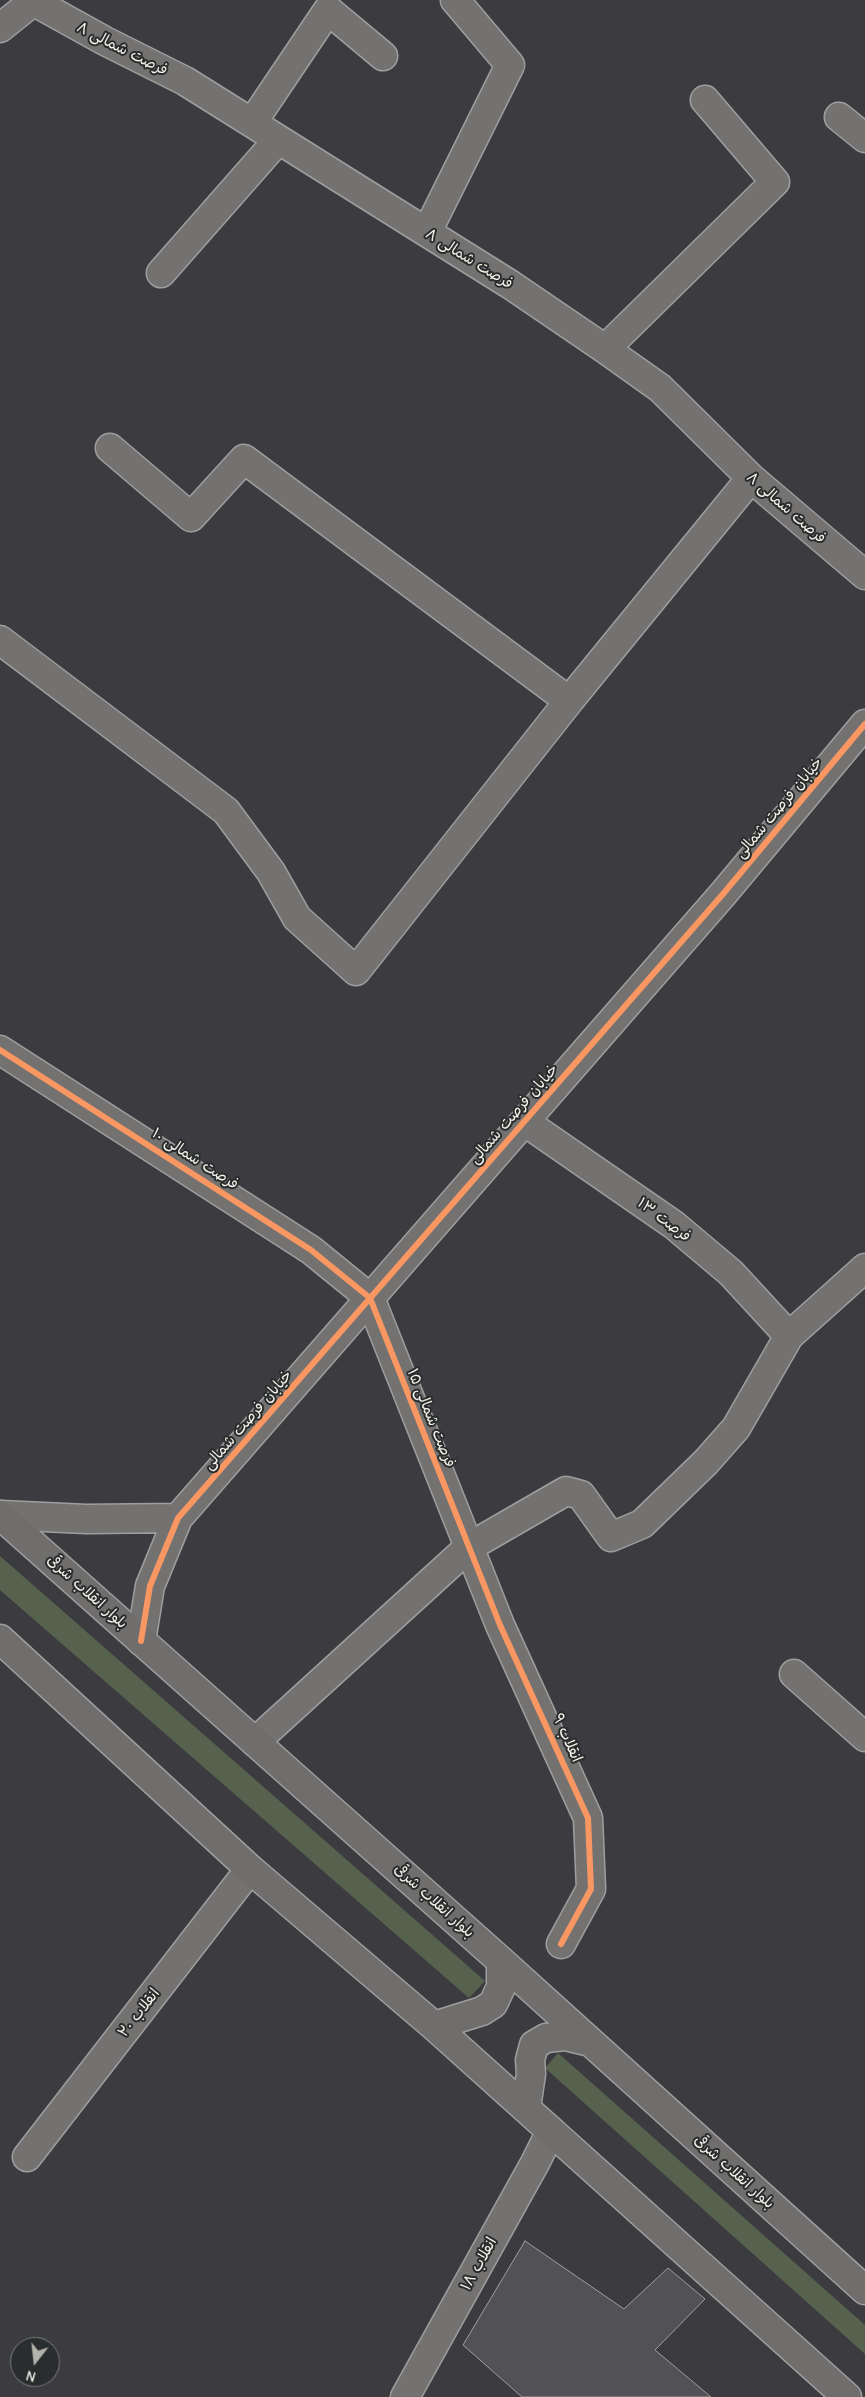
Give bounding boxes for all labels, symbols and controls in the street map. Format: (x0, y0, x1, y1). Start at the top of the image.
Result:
street label: فرصت شمالی ۸ (74, 18, 170, 80)
street label: فرصت شمالی ۸ (422, 225, 516, 293)
street label: فرصت شمالی ۸ (743, 469, 829, 547)
street label: خیابان فرصت شمالی (732, 754, 826, 862)
street label: خیابان فرصت شمالی (466, 1060, 562, 1168)
street label: فرصت شمالی ۱۰ (148, 1124, 242, 1194)
street label: فرصت ۱۳ (634, 1194, 694, 1246)
street label: خیابان فرصت شمالی (200, 1366, 296, 1474)
street label: فرصت شمالی ۱۵ (403, 1366, 459, 1470)
street label: بلوار انقلاب شرقی (43, 1551, 131, 1633)
street label: انقلاب ۹ (548, 1711, 586, 1765)
street label: بلوار انقلاب شرقی (390, 1860, 478, 1942)
street label: انقلاب ۲۰ (114, 1985, 164, 2041)
street label: بلوار انقلاب شرقی (690, 2131, 778, 2213)
street label: انقلاب ۱۸ (457, 2234, 501, 2294)
north arrow (10, 2337, 60, 2387)
text: N (24, 2367, 38, 2385)

